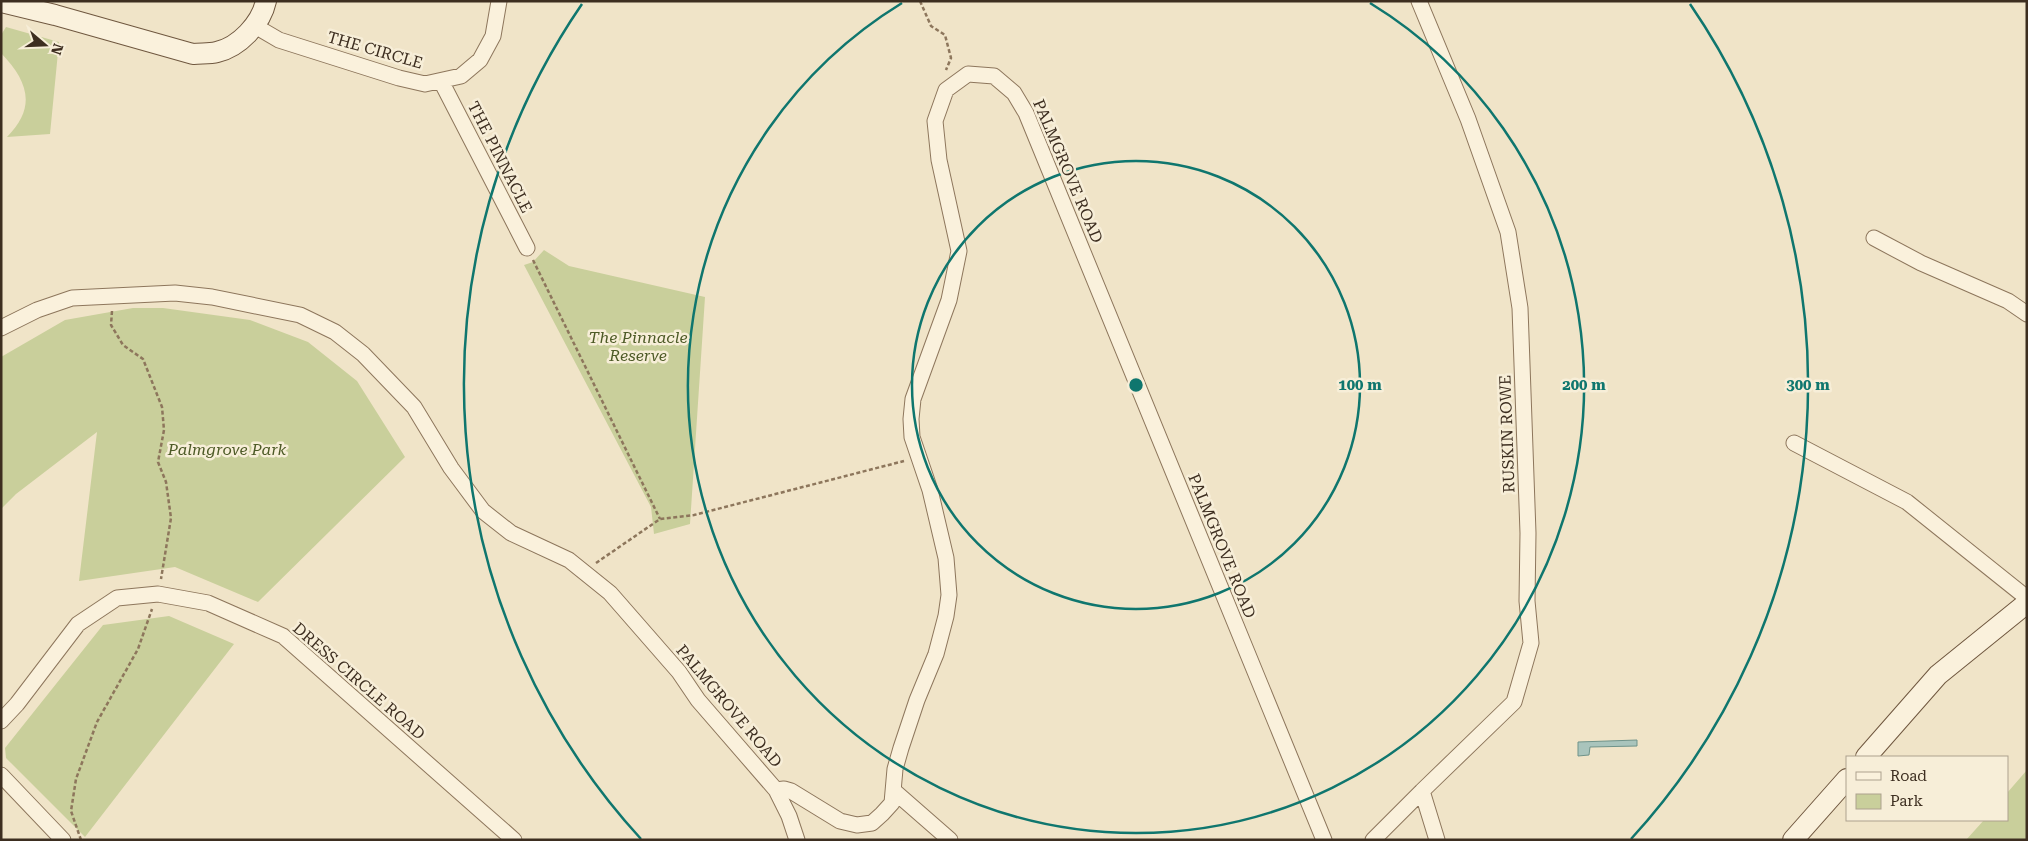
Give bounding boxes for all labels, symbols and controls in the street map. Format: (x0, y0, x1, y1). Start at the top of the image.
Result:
north arrow (20, 20, 70, 70)
street label: THE CIRCLE (325, 27, 425, 73)
text: N (48, 42, 67, 57)
street label: PALMGROVE ROAD (1029, 96, 1107, 246)
street label: THE PINNACLE (464, 98, 536, 216)
park label: The Pinnacle Reserve (588, 328, 688, 365)
street label: RUSKIN ROWE (1495, 375, 1519, 493)
centre of rings (1127, 376, 1145, 394)
text: 100 m (1338, 376, 1382, 394)
text: 200 m (1562, 376, 1606, 394)
text: 300 m (1786, 376, 1830, 394)
park label: Palmgrove Park (167, 440, 287, 459)
street label: PALMGROVE ROAD (1184, 471, 1260, 621)
street label: DRESS CIRCLE ROAD (289, 618, 429, 744)
street label: PALMGROVE ROAD (672, 641, 786, 771)
legend (1846, 756, 2008, 821)
text: Road (1890, 767, 1927, 785)
text: Park (1890, 792, 1924, 810)

